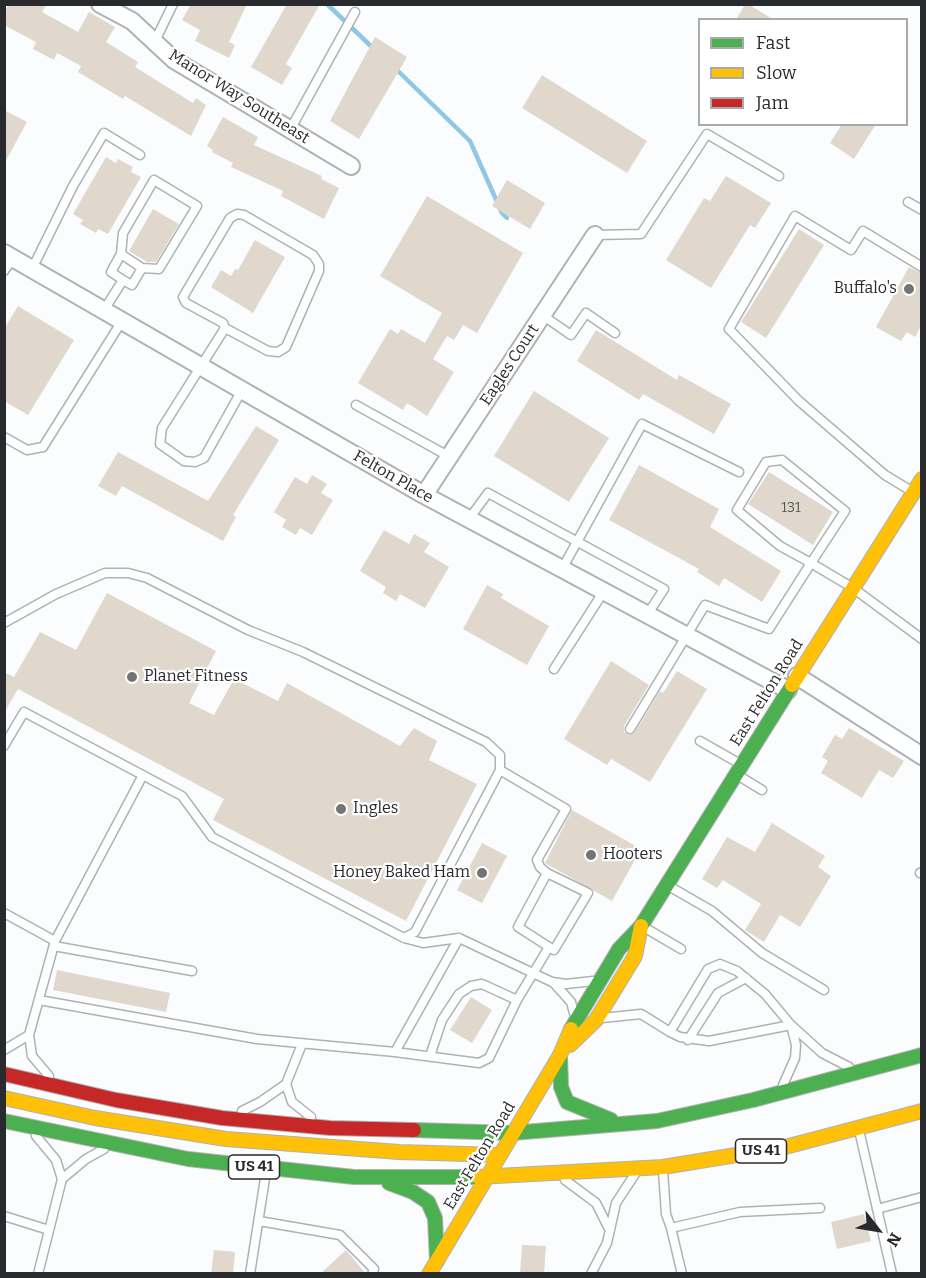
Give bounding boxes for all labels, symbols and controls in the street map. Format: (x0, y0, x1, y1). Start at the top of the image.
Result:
legend (698, 18, 908, 126)
text: Fast (756, 32, 791, 54)
street label: Manor Way Southeast (165, 46, 313, 148)
text: Slow (756, 62, 796, 84)
text: Jam (756, 92, 789, 114)
place label: Buffalo's (834, 279, 897, 299)
marker: Buffalo's (902, 282, 916, 296)
street label: Eagles Court (477, 321, 543, 409)
street label: Felton Place (350, 446, 436, 508)
house number: 131 (781, 500, 801, 516)
street label: East Felton Road (726, 636, 808, 750)
place label: Planet Fitness (144, 667, 248, 687)
marker: Planet Fitness (125, 670, 139, 684)
place label: Ingles (353, 799, 398, 819)
marker: Ingles (334, 802, 348, 816)
place label: Hooters (603, 845, 663, 865)
marker: Hooters (584, 848, 598, 862)
place label: Honey Baked Ham (333, 863, 470, 883)
marker: Honey Baked Ham (475, 866, 489, 880)
street label: East Felton Road (440, 1099, 520, 1213)
road number: US 41 (736, 1139, 786, 1163)
road number: US 41 (228, 1155, 280, 1179)
north arrow (848, 1200, 908, 1260)
text: N (883, 1229, 905, 1250)

